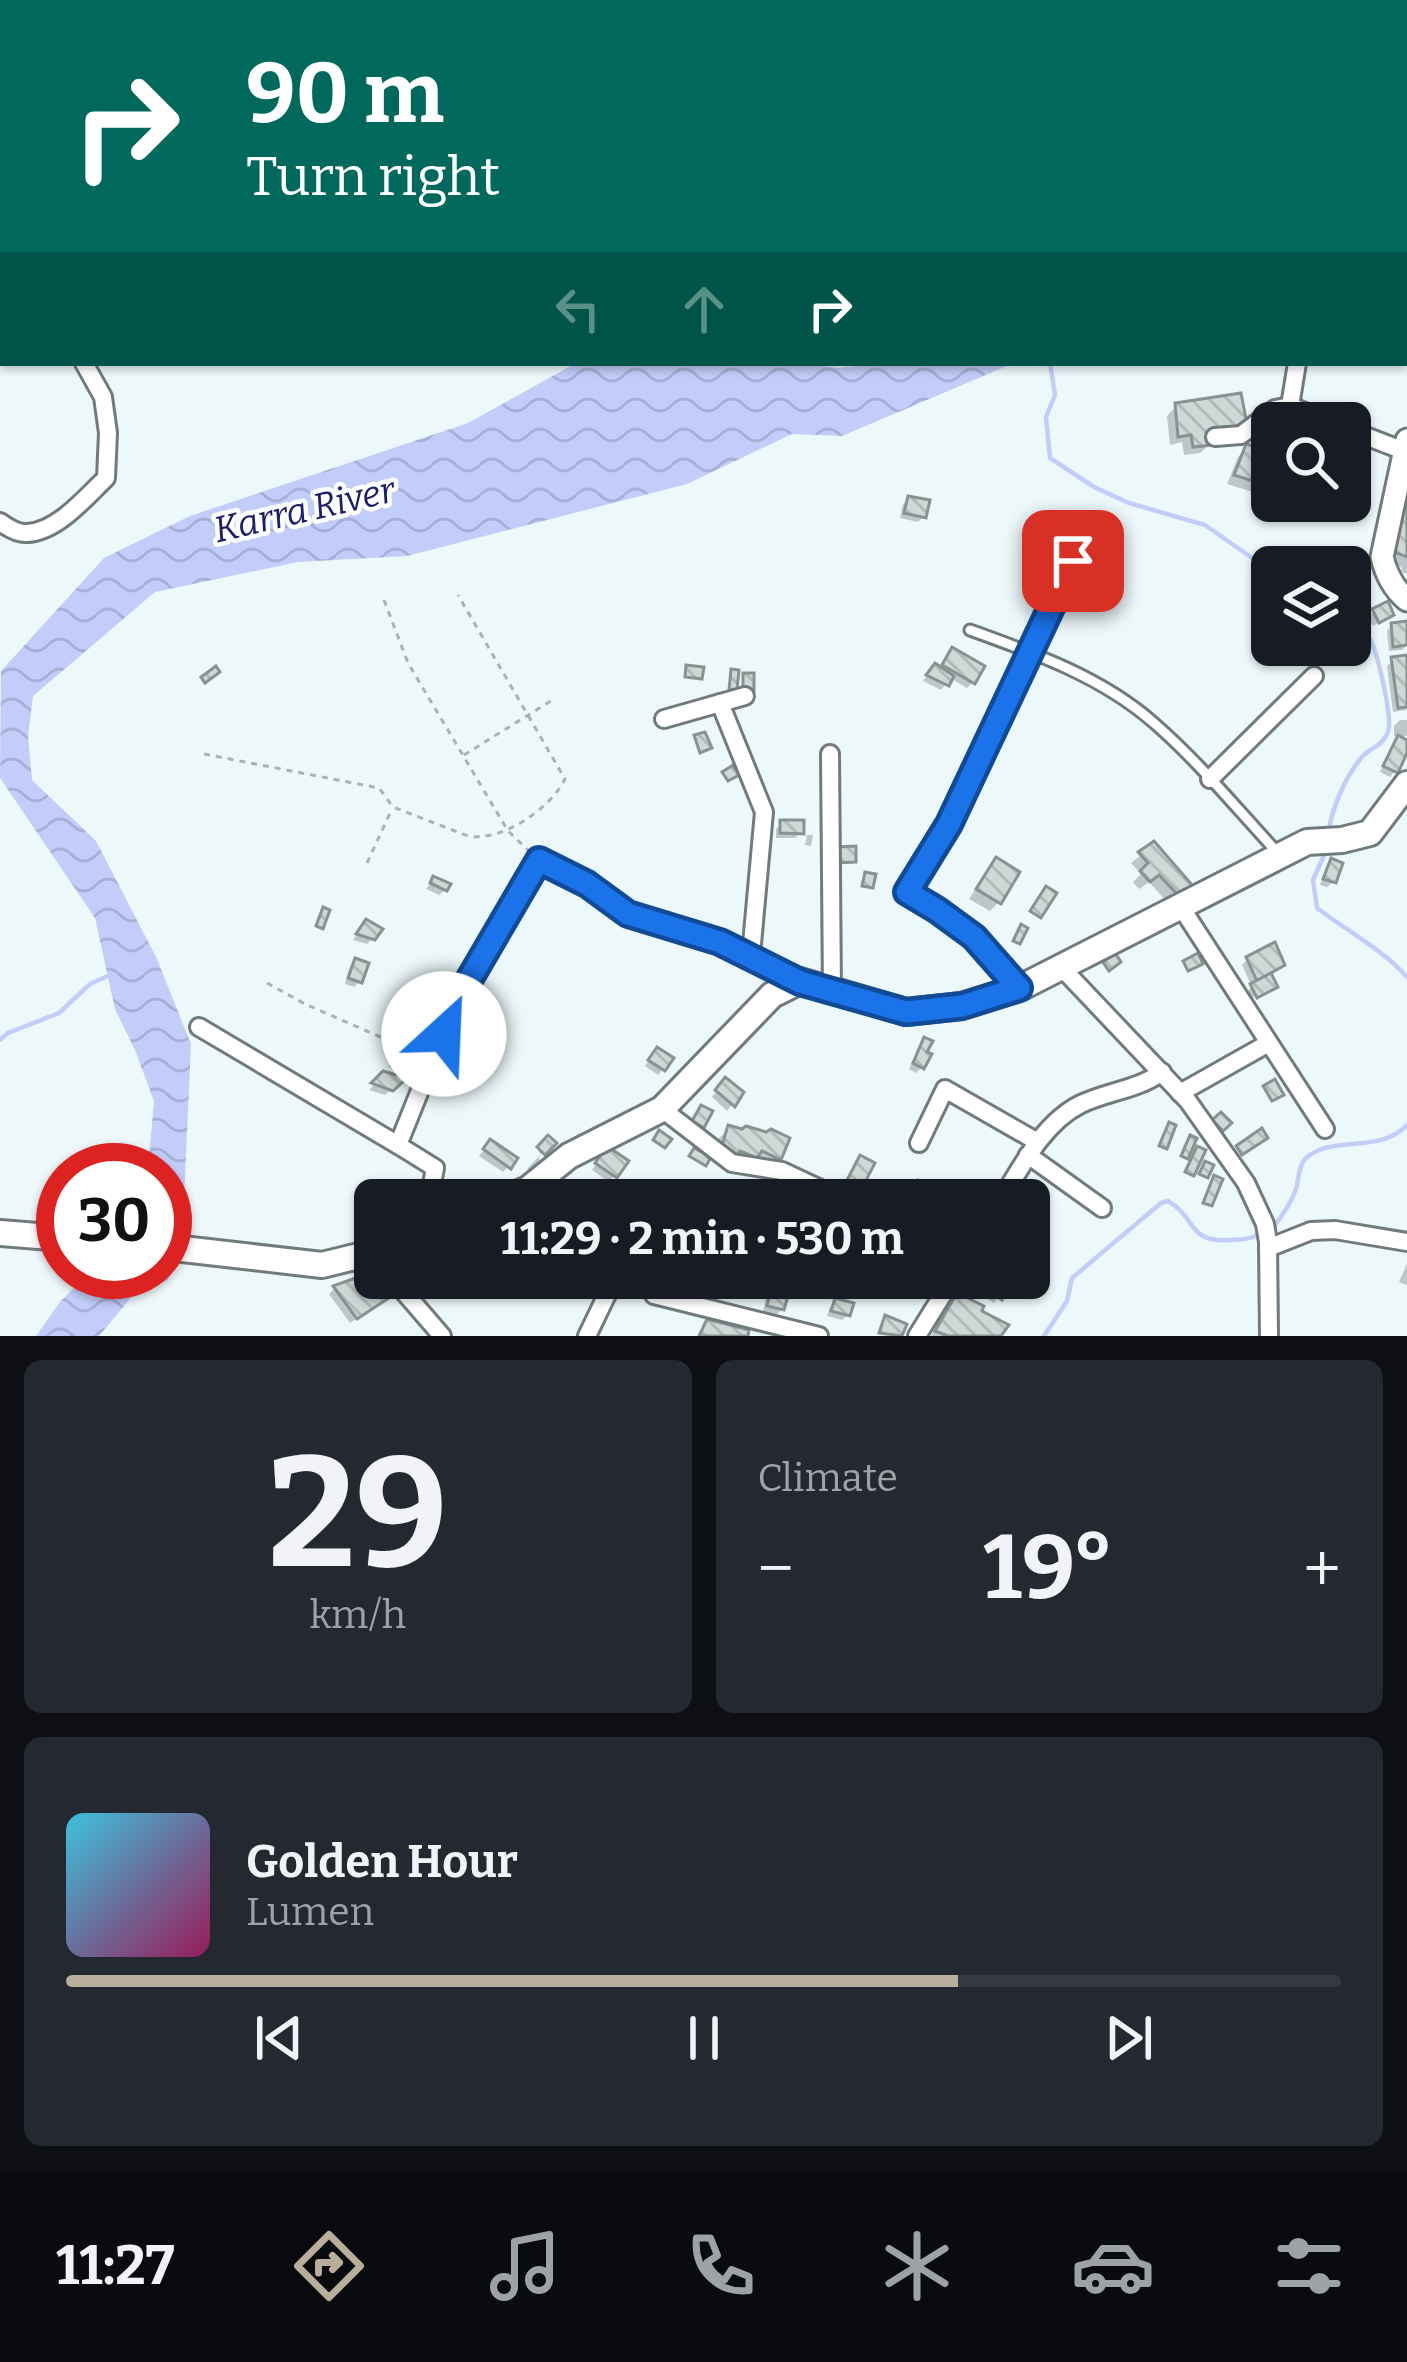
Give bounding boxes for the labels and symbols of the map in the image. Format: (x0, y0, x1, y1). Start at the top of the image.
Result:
water label: Karra River (210, 468, 400, 552)
pin (1022, 510, 1124, 612)
position arrow (381, 971, 507, 1097)
speed limit sign: 30 (36, 1143, 192, 1299)

